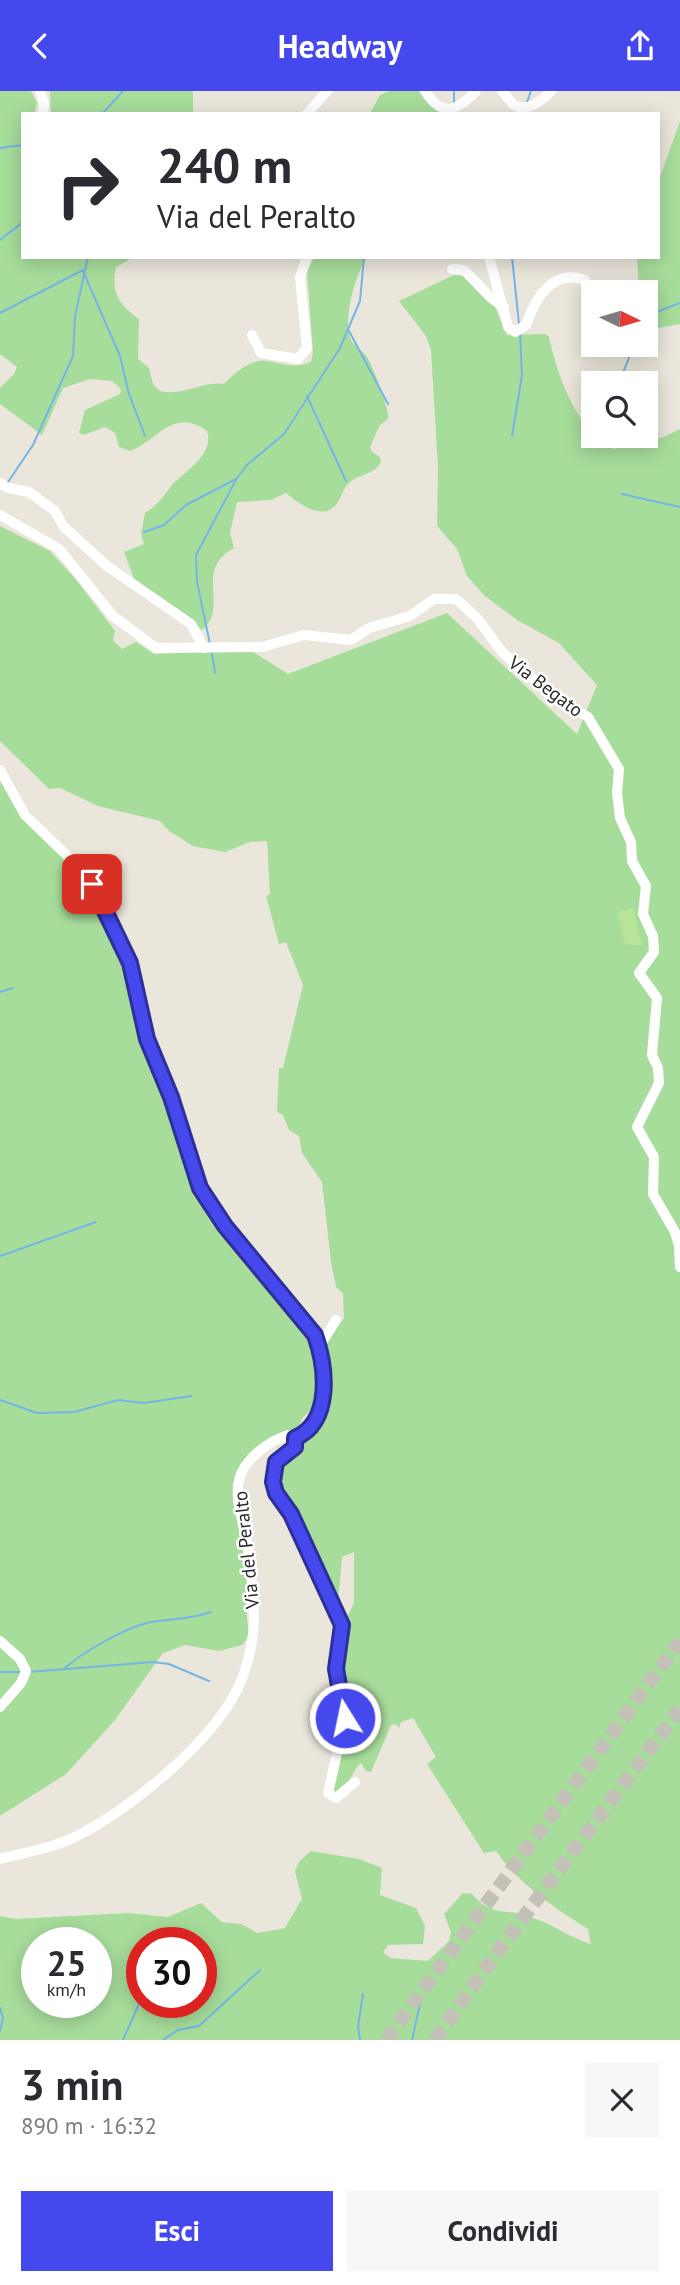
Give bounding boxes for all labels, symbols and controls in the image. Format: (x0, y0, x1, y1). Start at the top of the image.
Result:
text: Headway (278, 25, 402, 67)
icon: back (21, 27, 59, 65)
icon: share (621, 27, 659, 65)
text: 240 m (157, 133, 292, 197)
icon: right (42, 140, 133, 231)
text: Via del Peralto (157, 195, 356, 237)
north arrow (581, 280, 658, 357)
map controls (581, 280, 658, 448)
button: search (581, 371, 658, 448)
street label: Via Begato (503, 650, 588, 722)
pin (62, 854, 122, 914)
icon: arrive (73, 865, 111, 903)
street label: Via del Peralto (228, 1490, 264, 1611)
position arrow (308, 1681, 382, 1755)
speed limit sign: 30 (126, 1927, 217, 2018)
text: 25 (47, 1940, 86, 1986)
text: km/h (47, 1978, 86, 2001)
text: 3 min (21, 2057, 123, 2112)
button: close (585, 2063, 659, 2137)
text: 890 m · 16:32 (21, 2111, 157, 2140)
button: Esci (21, 2191, 333, 2271)
button: Condividi (347, 2191, 659, 2271)

